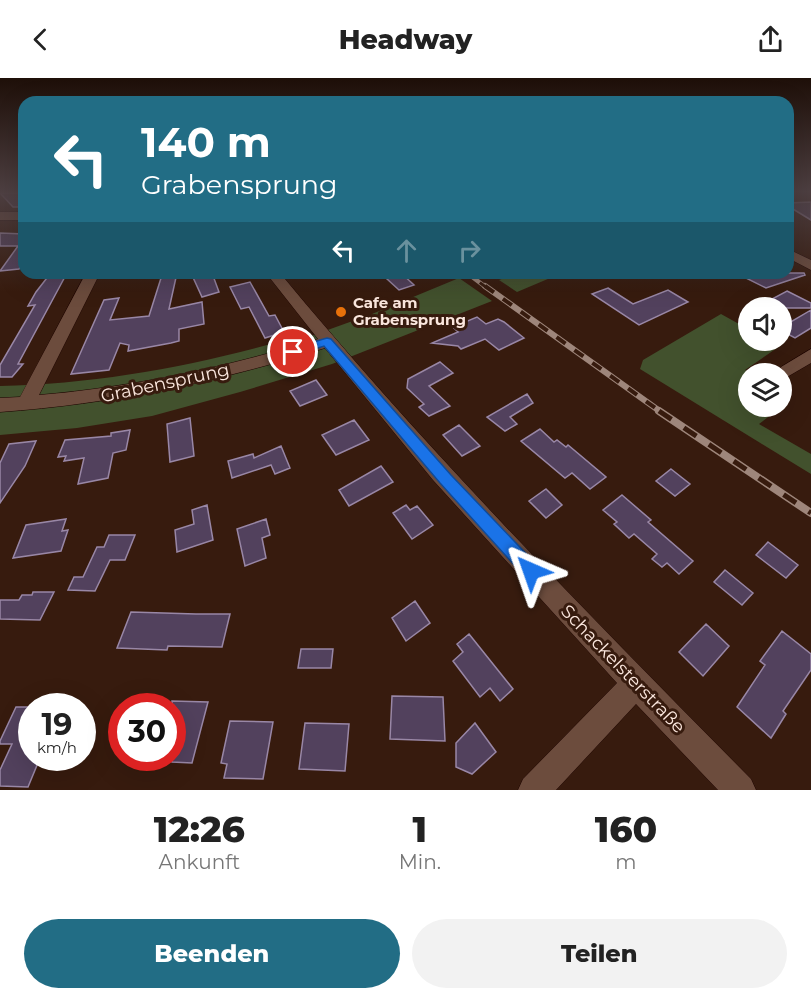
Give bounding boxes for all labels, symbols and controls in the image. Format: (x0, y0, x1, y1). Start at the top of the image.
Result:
icon: back (24, 23, 57, 56)
text: Headway (339, 23, 472, 56)
icon: share (754, 23, 787, 56)
text: 140 m (141, 116, 271, 168)
icon: left (42, 120, 120, 198)
text: Grabensprung (141, 168, 338, 201)
icon: left (327, 234, 360, 267)
icon: ahead (390, 234, 423, 267)
icon: right (453, 234, 486, 267)
place label: Cafe am Grabensprung (353, 293, 466, 329)
map controls (738, 297, 792, 417)
button: sound (738, 297, 792, 351)
marker: Cafe am Grabensprung (334, 305, 348, 319)
pin (267, 326, 318, 377)
icon: arrive (276, 335, 309, 368)
street label: Grabensprung (99, 359, 231, 407)
button: layers (738, 363, 792, 417)
position arrow (499, 539, 563, 603)
street label: Schackelsterstraße (556, 600, 690, 738)
speed limit sign: 30 (108, 693, 186, 771)
text: 19 (42, 706, 72, 743)
text: km/h (37, 738, 77, 757)
text: 12:26 (154, 807, 245, 851)
text: 1 (413, 807, 427, 851)
text: 160 (595, 807, 657, 851)
text: Ankunft (159, 850, 240, 874)
text: Min. (399, 850, 441, 874)
text: m (615, 850, 637, 874)
button: Beenden (24, 919, 400, 988)
button: Teilen (412, 919, 787, 988)

